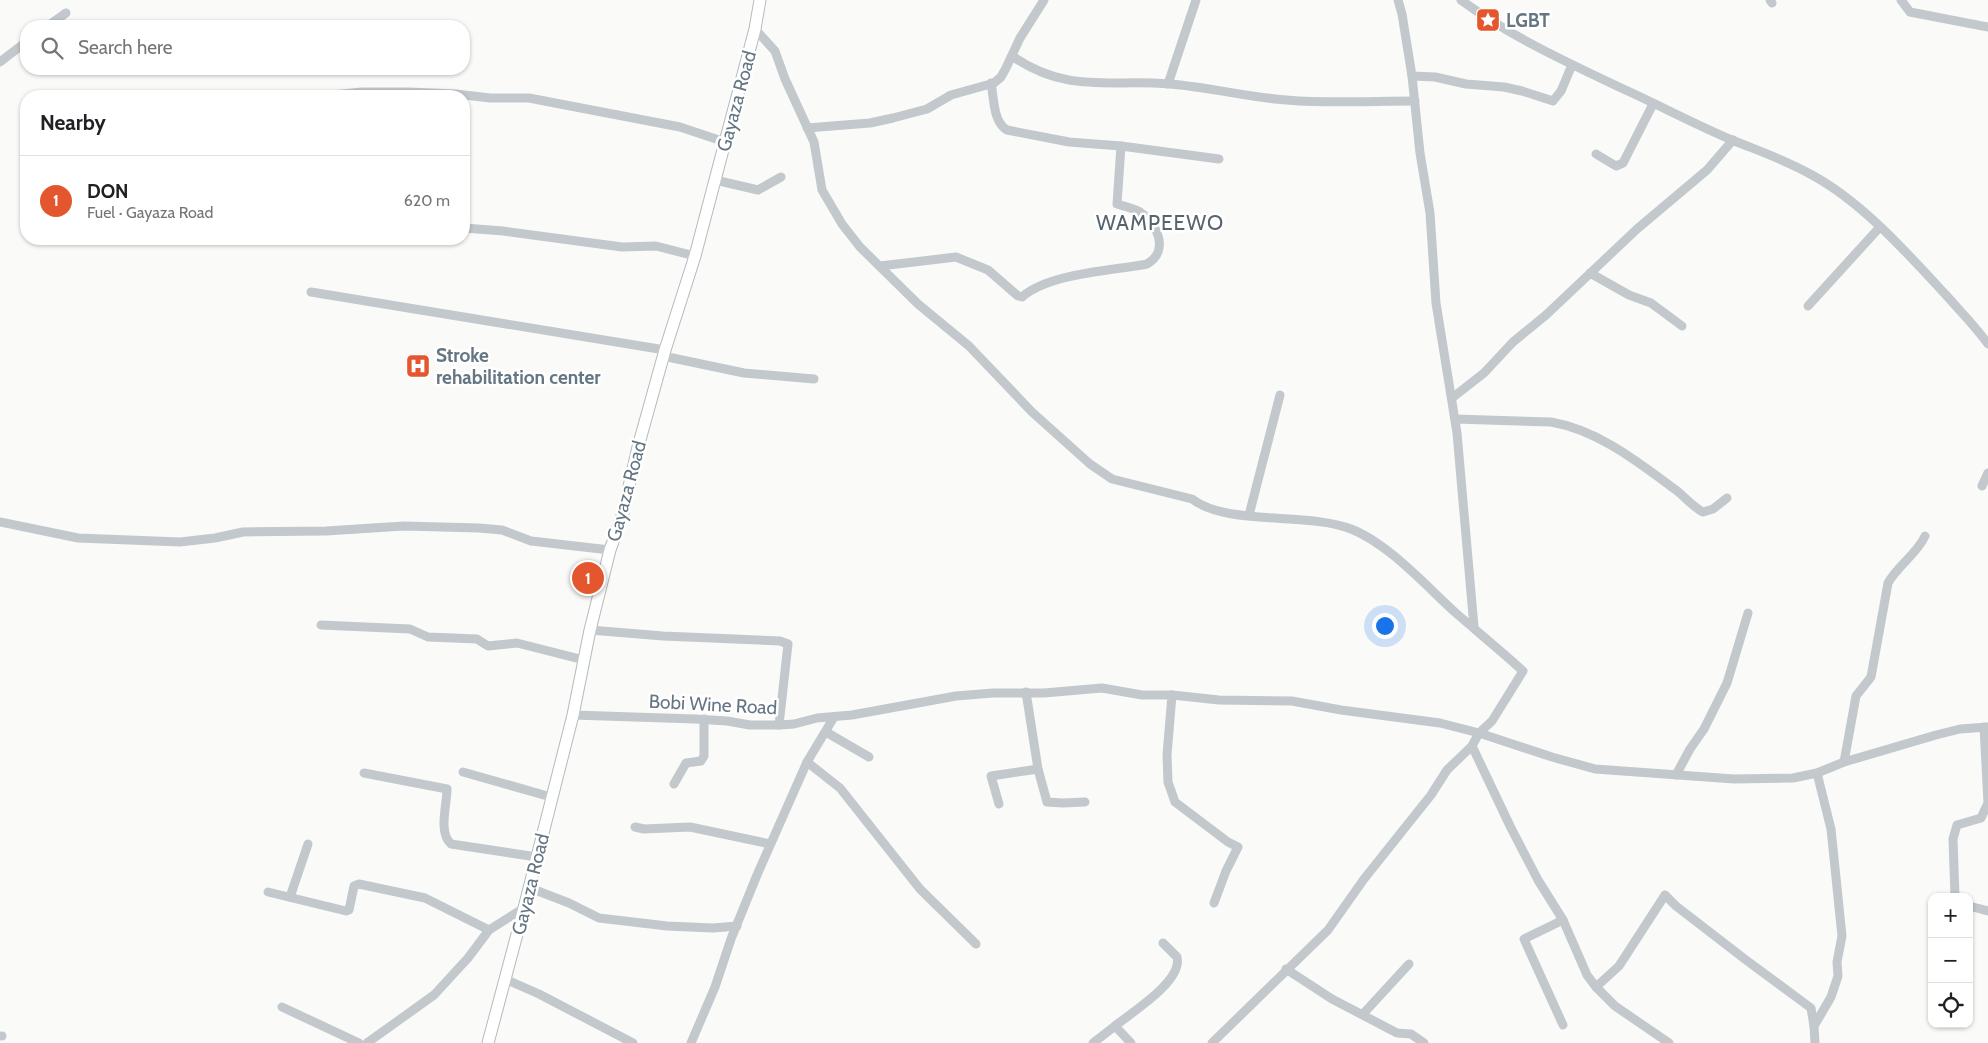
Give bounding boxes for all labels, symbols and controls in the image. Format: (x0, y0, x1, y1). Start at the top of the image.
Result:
place icon: LGBT (1475, 7, 1501, 33)
place label: LGBT (1506, 9, 1550, 32)
search box (20, 20, 470, 75)
icon: search (38, 34, 66, 62)
text: Search here (78, 36, 172, 59)
street label: Gayaza Road (712, 48, 761, 154)
text: Nearby (40, 110, 106, 135)
text: DON (87, 180, 129, 203)
text: 1 (53, 191, 59, 210)
text: 620 m (404, 191, 450, 210)
text: Fuel · Gayaza Road (87, 203, 213, 222)
district label: WAMPEEWO (1096, 210, 1224, 235)
place label: Stroke rehabilitation center (436, 344, 601, 389)
hospital icon: Stroke rehabilitation center (405, 353, 431, 379)
street label: Gayaza Road (602, 438, 651, 544)
pin: 1 (572, 559, 604, 597)
your location (1372, 613, 1398, 639)
street label: Bobi Wine Road (648, 690, 778, 719)
street label: Gayaza Road (507, 831, 554, 937)
map controls (1928, 893, 1973, 1028)
button: + (1928, 893, 1973, 938)
button: − (1928, 938, 1973, 983)
button: locate (1928, 983, 1973, 1028)

